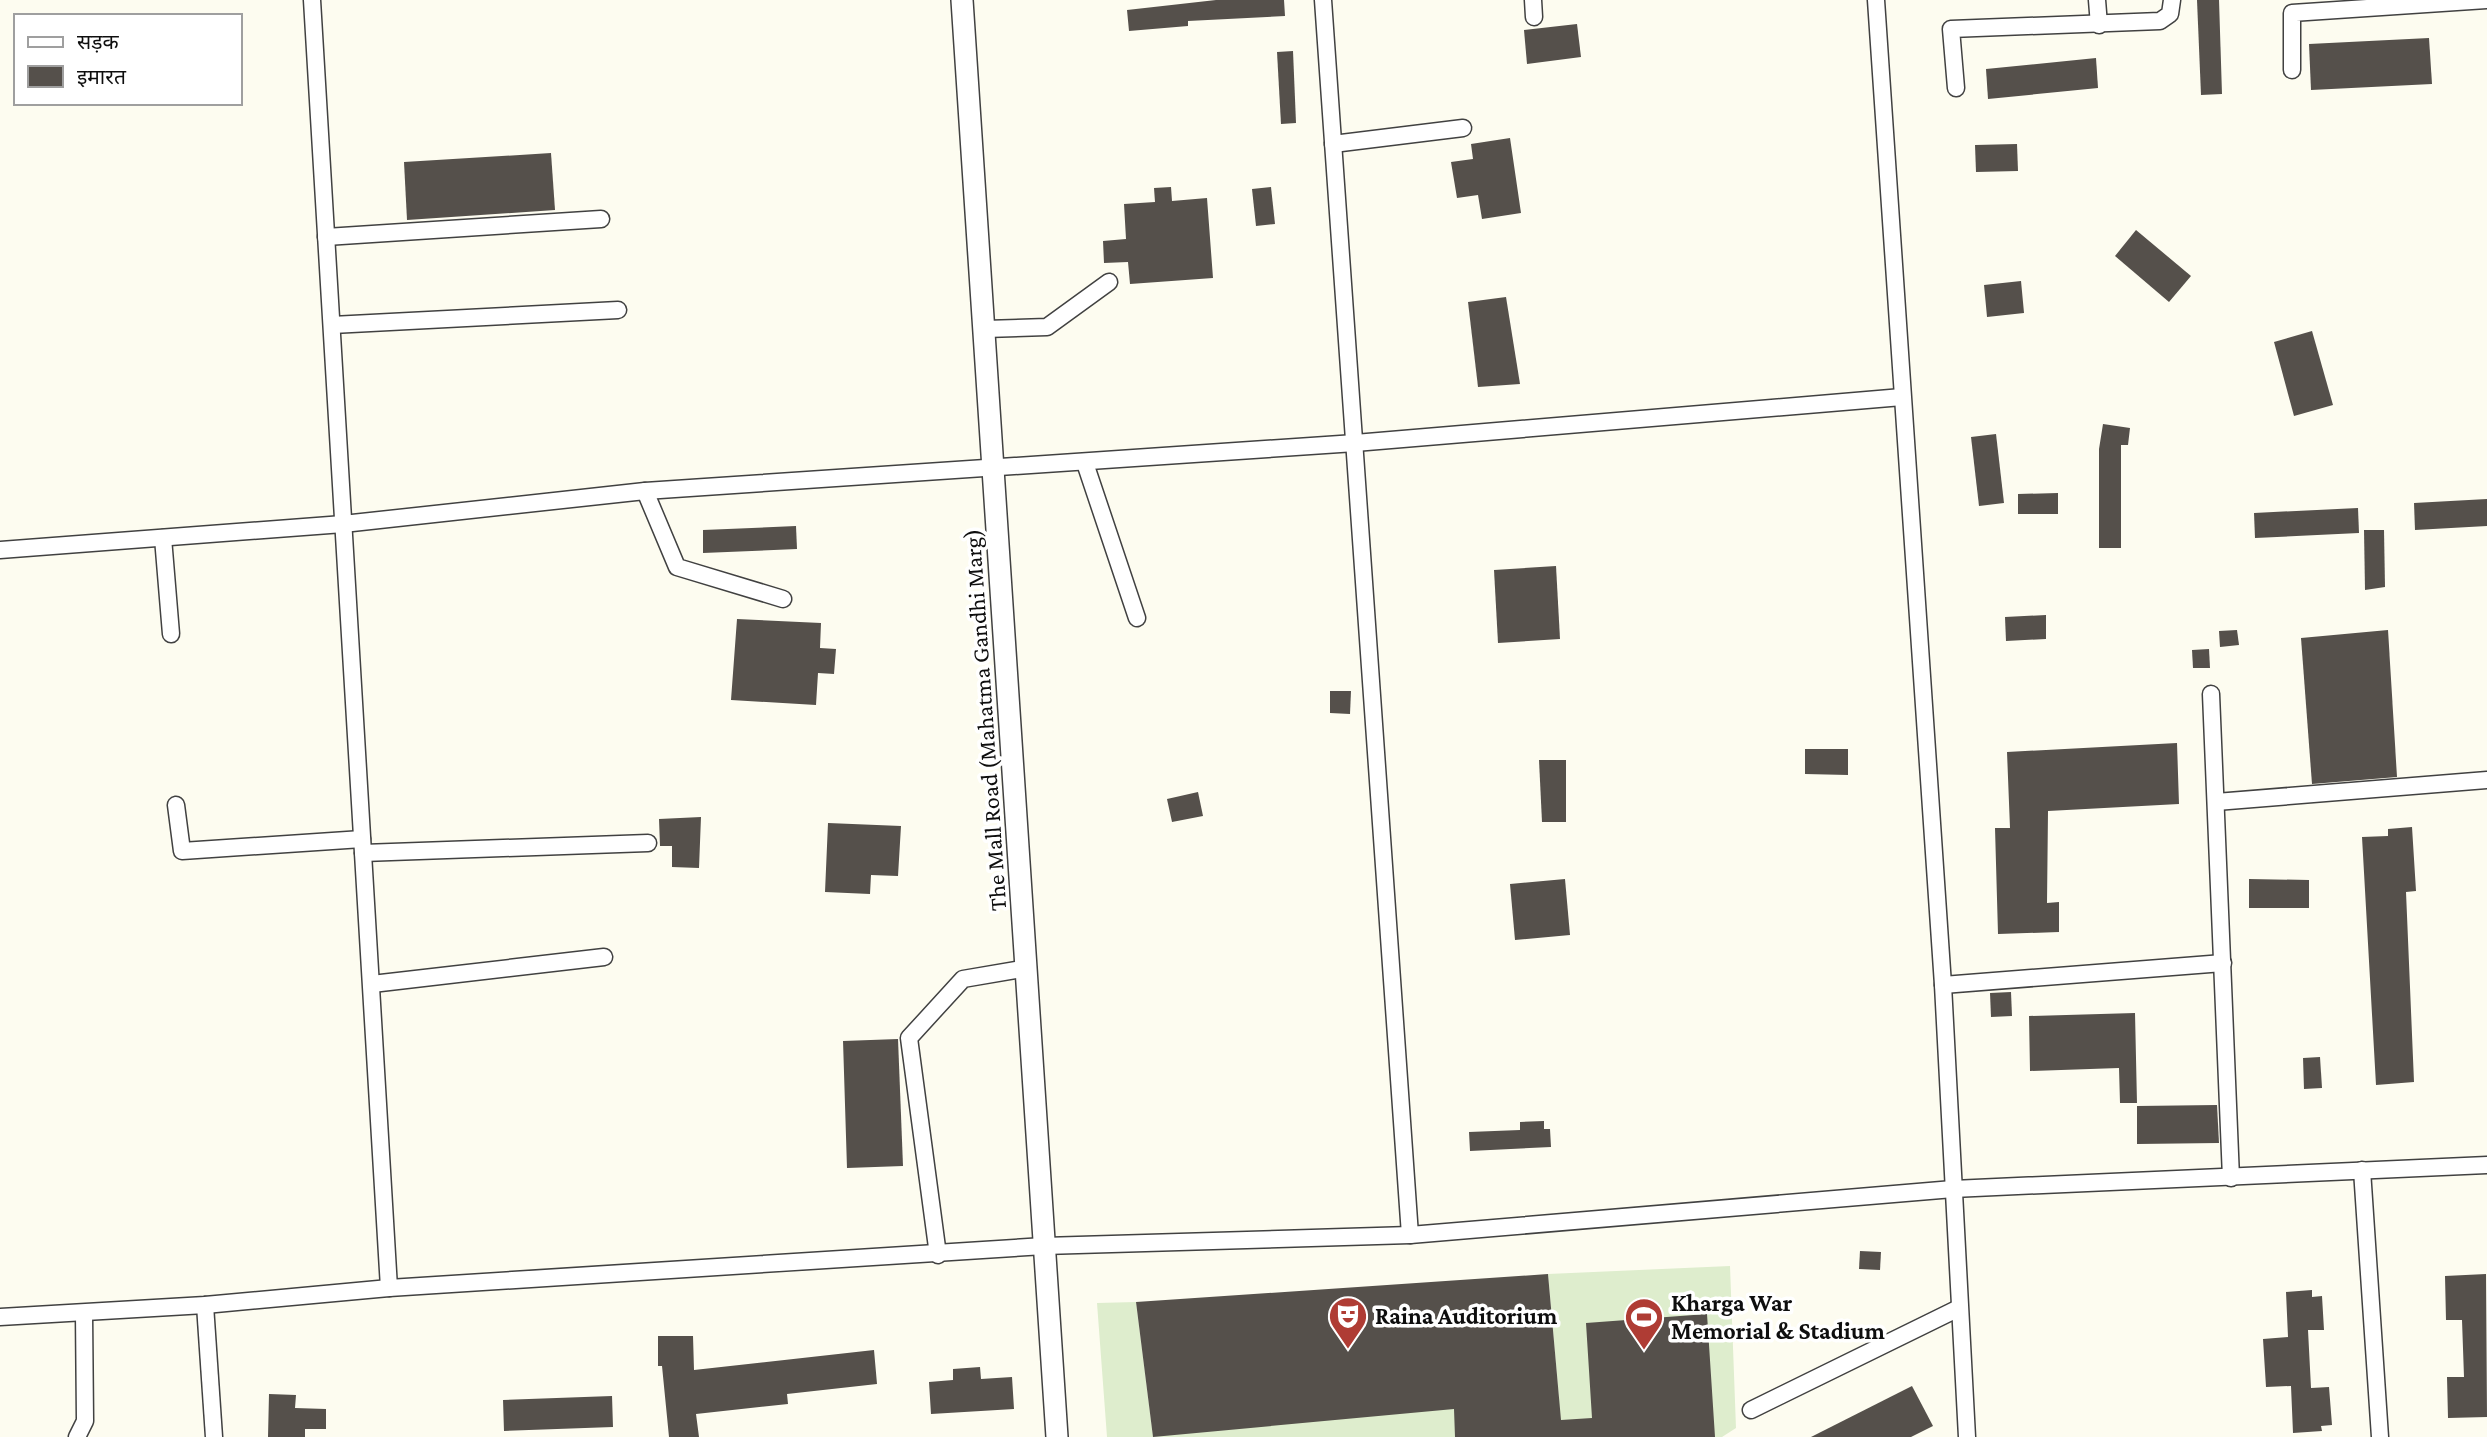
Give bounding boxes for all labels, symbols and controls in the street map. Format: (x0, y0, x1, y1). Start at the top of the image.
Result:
legend (14, 14, 242, 105)
text: सड़क (77, 30, 119, 54)
text: इमारत (77, 65, 127, 89)
street label: The Mall Road (Mahatma Gandhi Marg) (958, 528, 1012, 912)
place label: Kharga War Memorial & Stadium (1671, 1289, 1885, 1344)
theatre icon: Raina Auditorium (1327, 1295, 1369, 1350)
sports icon: Kharga War Memorial & Stadium (1623, 1296, 1665, 1351)
place label: Raina Auditorium (1375, 1302, 1558, 1329)

